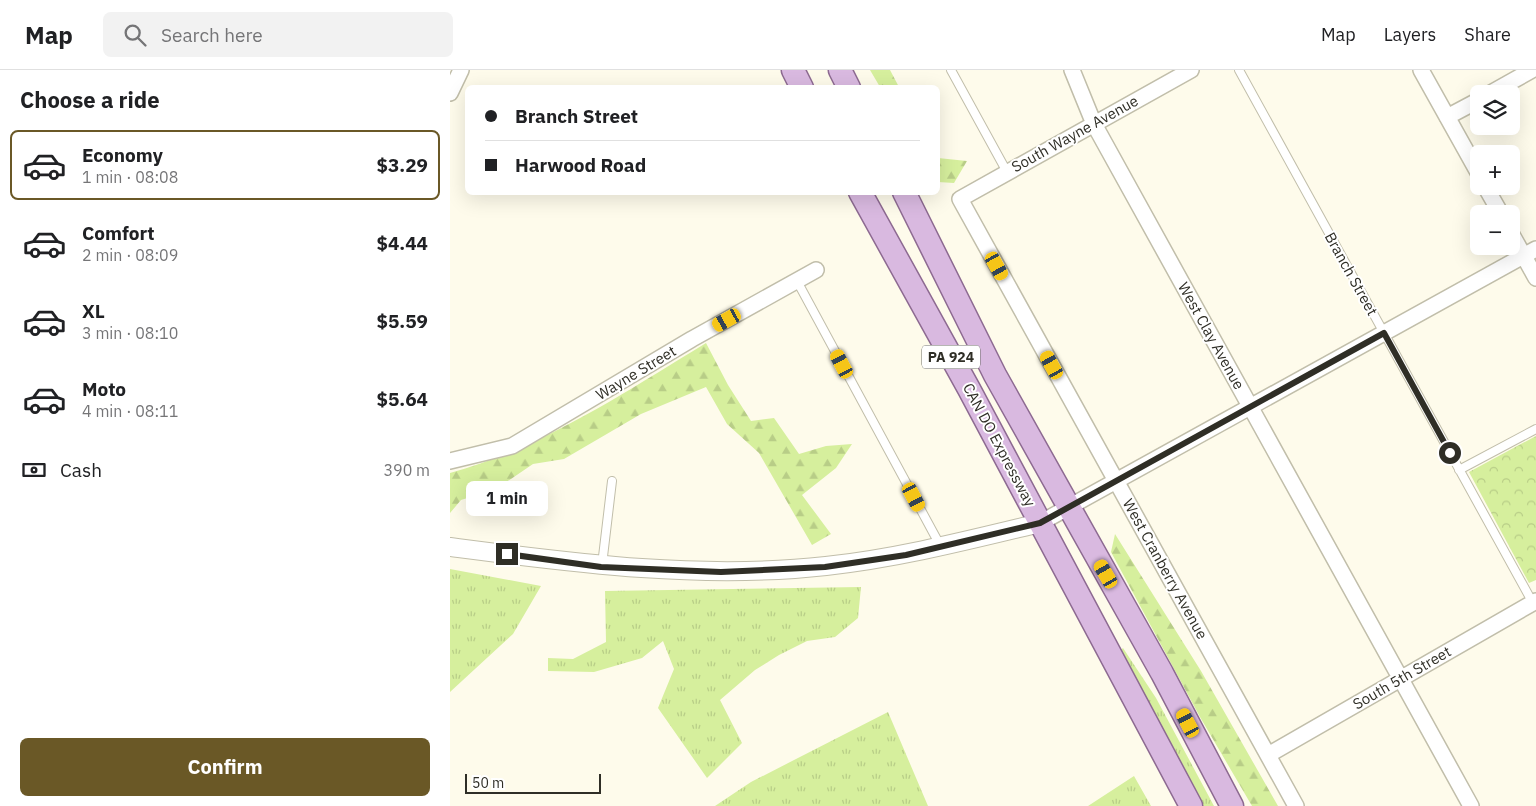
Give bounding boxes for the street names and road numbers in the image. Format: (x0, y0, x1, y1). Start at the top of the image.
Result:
street label: South Wayne Avenue (1008, 91, 1141, 176)
street label: Branch Street (1321, 229, 1382, 319)
street label: West Clay Avenue (1174, 279, 1249, 393)
street label: Wayne Street (592, 341, 679, 404)
road number: PA 924 (922, 346, 980, 368)
street label: CAN DO Expressway (959, 380, 1040, 510)
street label: West Cranberry Avenue (1119, 495, 1212, 642)
street label: South 5th Street (1349, 642, 1454, 713)

